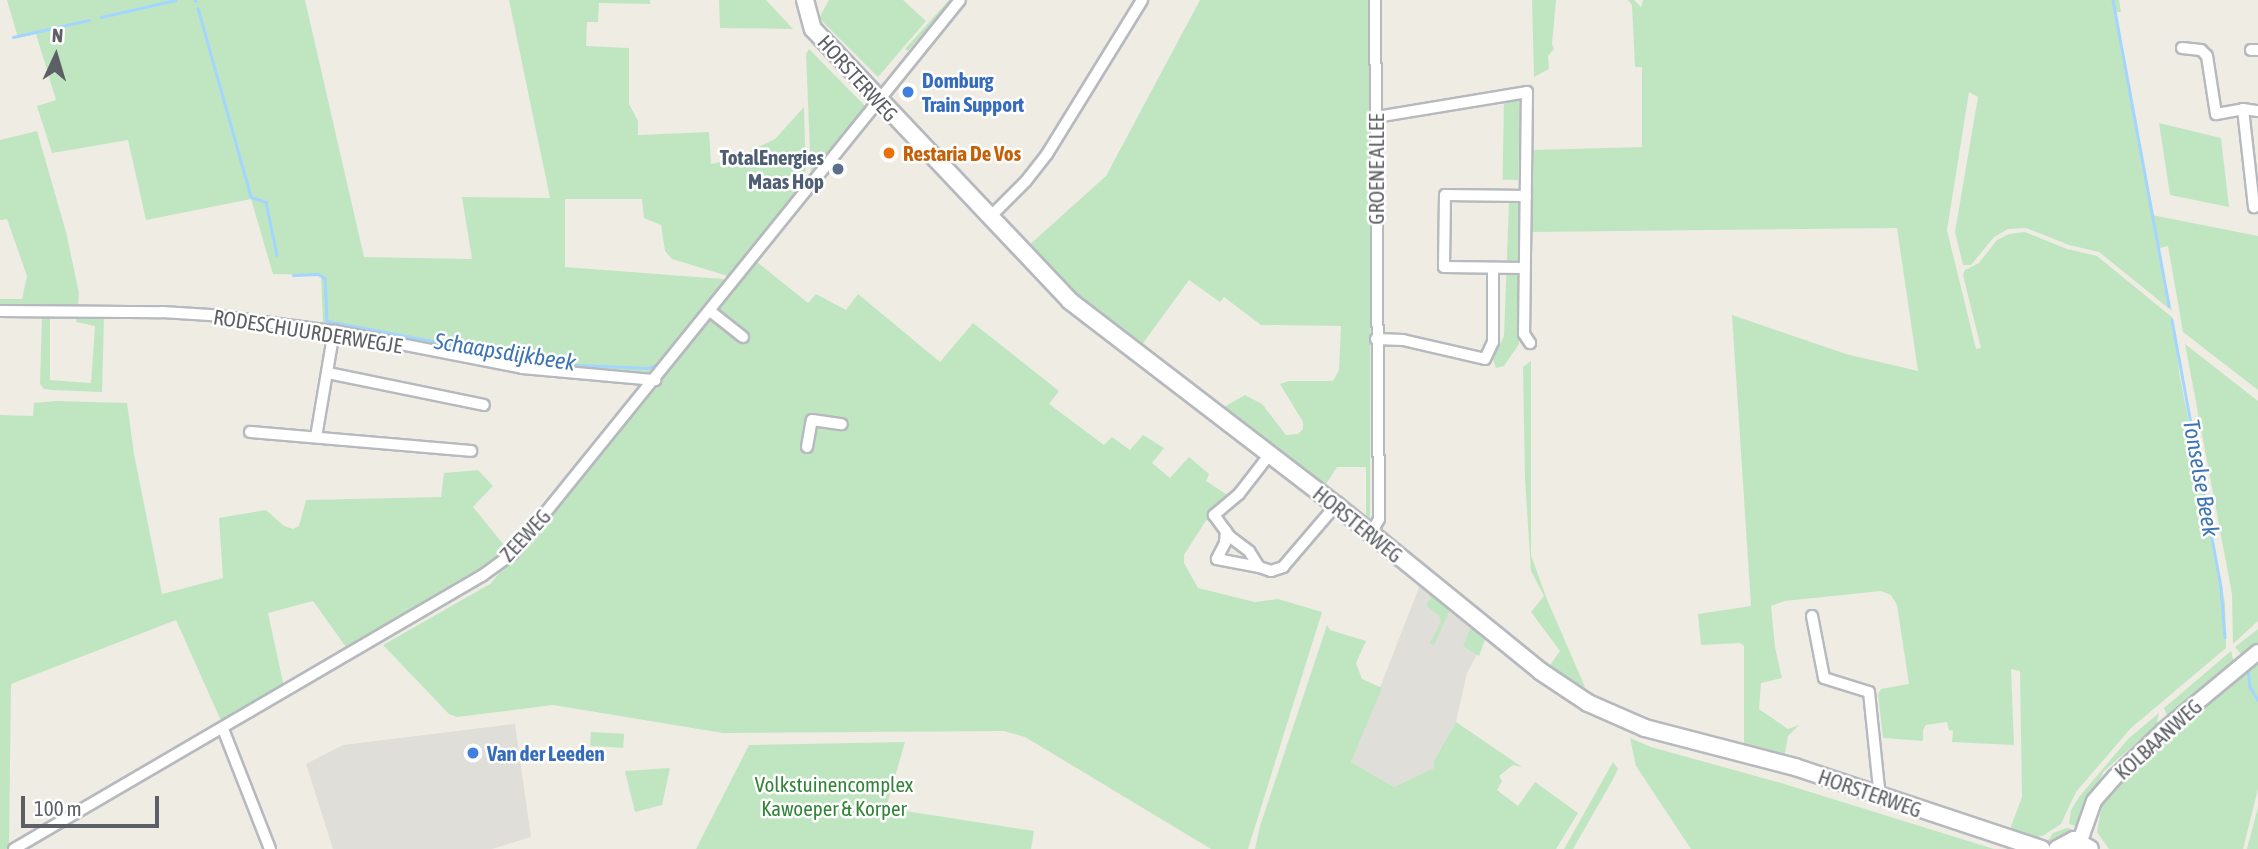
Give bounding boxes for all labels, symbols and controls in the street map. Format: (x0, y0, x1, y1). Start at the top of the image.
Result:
north arrow (21, 21, 91, 91)
text: N (51, 24, 64, 46)
street label: HORSTERWEG (813, 30, 903, 126)
place label: Domburg Train Support (922, 67, 1024, 117)
marker: Domburg Train Support (900, 84, 916, 100)
street label: GROENE ALLEE (1363, 113, 1389, 225)
place label: Restaria De Vos (903, 140, 1021, 166)
place label: TotalEnergies Maas Hop (720, 144, 824, 194)
marker: Restaria De Vos (881, 145, 897, 161)
marker: TotalEnergies Maas Hop (830, 161, 846, 177)
street label: RODESCHUURDERWEGJE (212, 304, 404, 358)
water label: Schaapsdijkbeek (432, 327, 578, 377)
water label: Tonselse Beek (2177, 417, 2225, 539)
street label: HORSTERWEG (1308, 480, 1408, 568)
street label: ZEEWEG (494, 503, 556, 567)
street label: KOLBAANWEG (2109, 693, 2207, 785)
place label: Van der Leeden (487, 740, 605, 766)
marker: Van der Leeden (465, 745, 481, 761)
street label: HORSTERWEG (1815, 764, 1925, 822)
park label: Volkstuinencomplex Kawoeper & Korper (755, 771, 913, 821)
scale bar (24, 782, 163, 826)
text: 100 m (34, 796, 82, 820)

